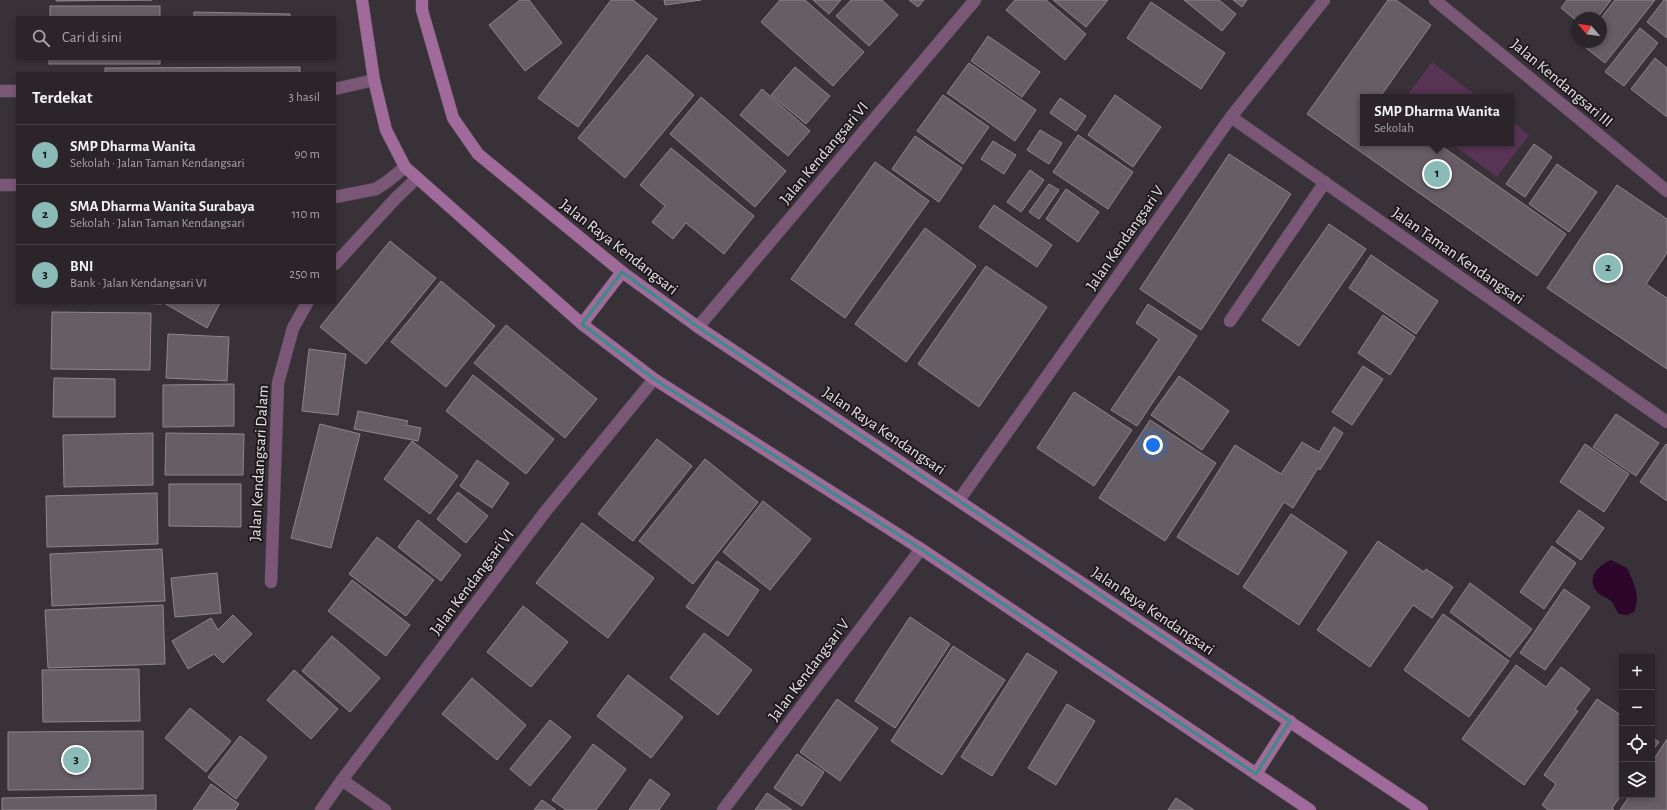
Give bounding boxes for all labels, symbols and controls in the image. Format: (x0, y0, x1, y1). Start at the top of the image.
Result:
north arrow (1571, 12, 1607, 48)
search box (16, 16, 336, 60)
icon: search (30, 27, 52, 49)
text: Cari di sini (62, 30, 122, 45)
street label: Jalan Kendangsari III (1508, 36, 1616, 130)
text: Terdekat (32, 89, 92, 106)
text: 3 hasil (289, 91, 320, 104)
popup (1360, 94, 1514, 146)
street label: Jalan Kendangsari VI (777, 99, 871, 207)
text: SMP Dharma Wanita (1374, 104, 1500, 119)
text: Sekolah (1374, 122, 1414, 135)
text: SMP Dharma Wanita (70, 139, 196, 154)
text: 1 (43, 148, 47, 161)
text: 90 m (294, 148, 320, 161)
text: Sekolah · Jalan Taman Kendangsari (70, 157, 245, 170)
pin: 1 (1424, 159, 1450, 189)
street label: Jalan Kendangsari V (1083, 183, 1167, 293)
street label: Jalan Raya Kendangsari (557, 196, 681, 298)
text: SMA Dharma Wanita Surabaya (70, 199, 255, 214)
street label: Jalan Taman Kendangsari (1389, 204, 1527, 308)
text: 2 (42, 208, 48, 221)
text: 110 m (292, 208, 320, 221)
text: Sekolah · Jalan Taman Kendangsari (70, 217, 245, 230)
pin: 2 (1595, 253, 1621, 283)
text: BNI (70, 259, 94, 274)
text: 3 (42, 268, 48, 281)
text: 250 m (289, 268, 320, 281)
text: Bank · Jalan Kendangsari VI (70, 277, 207, 290)
street label: Jalan Raya Kendangsari (819, 384, 948, 479)
street label: Jalan Kendangsari Dalam (247, 385, 271, 541)
your location (1143, 435, 1163, 455)
street label: Jalan Kendangsari VI (427, 526, 517, 638)
street label: Jalan Raya Kendangsari (1088, 564, 1217, 659)
street label: Jalan Kendangsari V (765, 616, 853, 724)
map controls (1619, 654, 1655, 798)
button: + (1619, 654, 1655, 690)
button: − (1619, 690, 1655, 726)
button: locate (1619, 726, 1655, 762)
pin: 3 (63, 745, 89, 775)
button: layers (1619, 762, 1655, 798)

